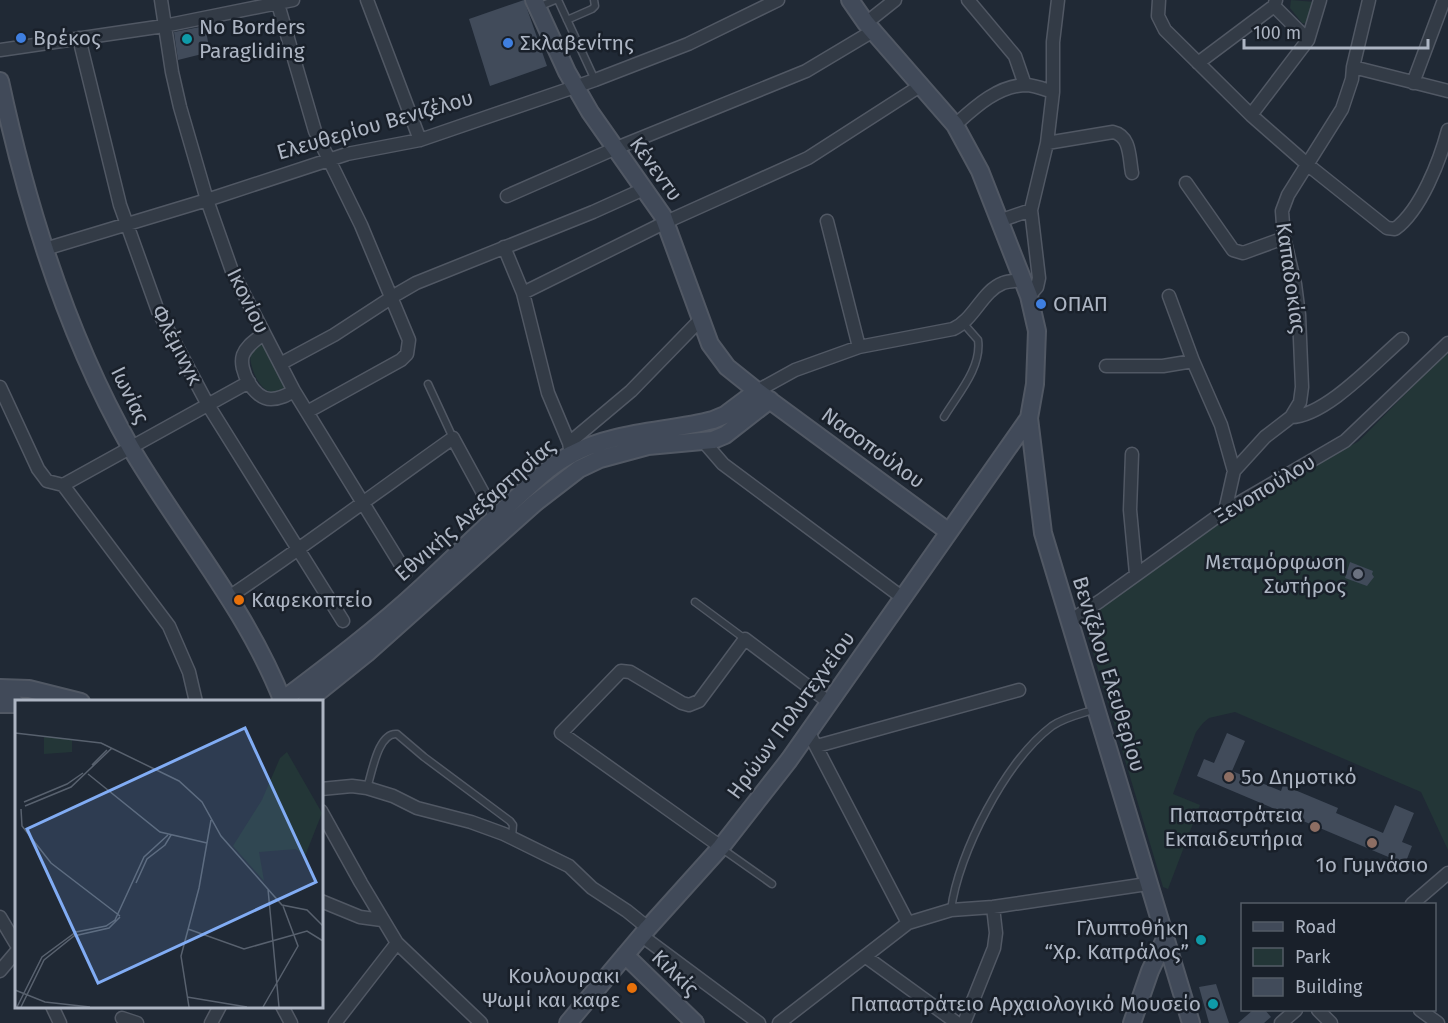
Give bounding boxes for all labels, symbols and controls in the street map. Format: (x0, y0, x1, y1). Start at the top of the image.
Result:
scale bar (1244, 12, 1428, 50)
place label: No Borders Paragliding (199, 14, 305, 64)
text: 100 m (1253, 22, 1301, 44)
place label: Βρέκος (33, 25, 101, 51)
place label: Σκλαβενίτης (520, 30, 634, 56)
marker: Βρέκος (14, 31, 28, 45)
marker: No Borders Paragliding (180, 32, 194, 46)
marker: Σκλαβενίτης (501, 36, 515, 50)
street label: Ελευθερίου Βενιζέλου (274, 85, 476, 165)
street label: Κένεντυ (624, 132, 688, 206)
street label: Καπαδοκίας (1270, 221, 1312, 335)
street label: Ικονίου (221, 264, 275, 338)
place label: ΟΠΑΠ (1053, 291, 1108, 317)
marker: ΟΠΑΠ (1034, 297, 1048, 311)
street label: Φλέμινγκ (146, 301, 209, 390)
street label: Ιωνίας (105, 362, 155, 428)
street label: Νασοπούλου (816, 402, 930, 494)
street label: Εθνικής Ανεξαρτησίας (389, 433, 561, 587)
street label: Ξενοπούλου (1210, 449, 1320, 529)
place label: Μεταμόρφωση Σωτήρος (1205, 549, 1346, 599)
marker: Μεταμόρφωση Σωτήρος (1351, 567, 1365, 581)
street label: Βενιζέλου Ελευθερίου (1067, 573, 1151, 775)
place label: Καφεκοπτείο (251, 587, 373, 613)
marker: Καφεκοπτείο (232, 593, 246, 607)
street label: Ηρώων Πολυτεχνείου (721, 626, 861, 804)
inset map (15, 700, 322, 1008)
place label: 5ο Δημοτικό (1241, 764, 1357, 790)
marker: 5ο Δημοτικό (1222, 770, 1236, 784)
place label: Παπαστράτεια Εκπαιδευτήρια (1164, 802, 1303, 852)
marker: Παπαστράτεια Εκπαιδευτήρια (1308, 820, 1322, 834)
marker: 1ο Γυμνάσιο (1365, 836, 1379, 850)
place label: 1ο Γυμνάσιο (1316, 852, 1428, 878)
legend (1241, 903, 1436, 1011)
place label: Γλυπτοθήκη “Χρ. Καπράλος” (1044, 915, 1189, 965)
text: Road (1295, 916, 1337, 938)
marker: Γλυπτοθήκη “Χρ. Καπράλος” (1194, 933, 1208, 947)
street label: Κιλκίς (646, 944, 704, 1002)
text: Park (1295, 946, 1331, 968)
place label: Κουλουρακι Ψωμί και καφε (482, 963, 620, 1013)
text: Building (1295, 976, 1363, 998)
marker: Κουλουρακι Ψωμί και καφε (625, 981, 639, 995)
place label: Παπαστράτειο Αρχαιολογικό Μουσείο (850, 991, 1201, 1017)
marker: Παπαστράτειο Αρχαιολογικό Μουσείο (1206, 997, 1220, 1011)

